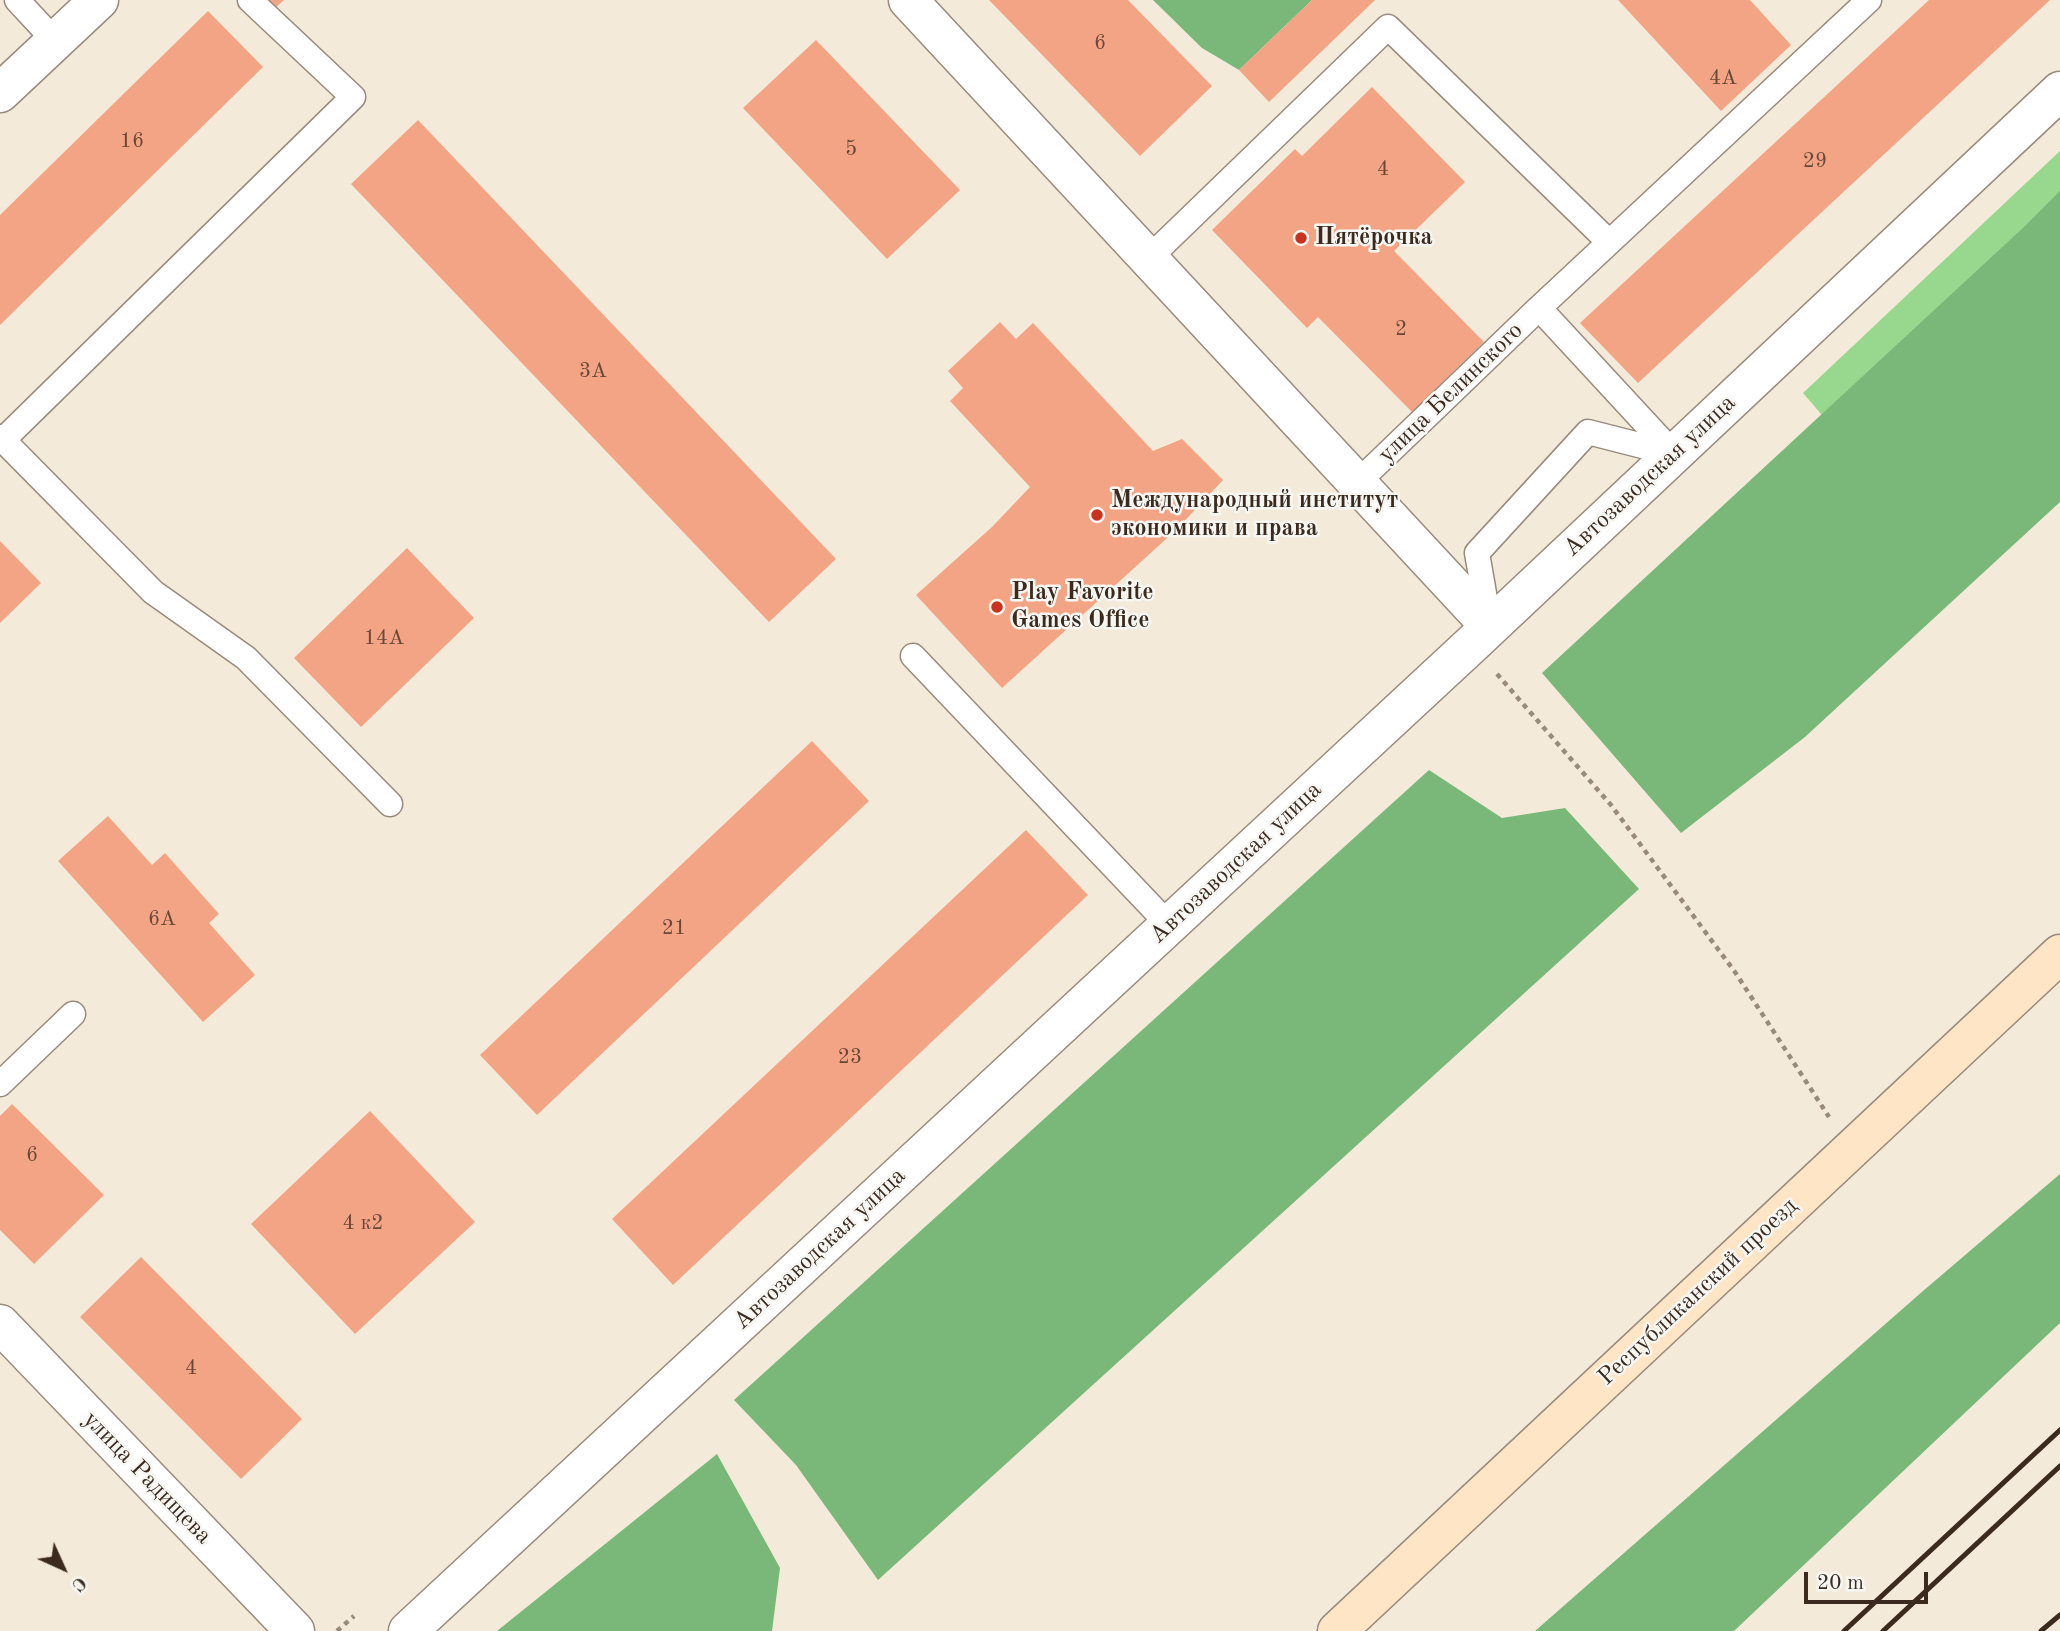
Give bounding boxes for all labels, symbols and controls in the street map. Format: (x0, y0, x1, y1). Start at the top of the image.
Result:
house number: 6 (1094, 30, 1106, 56)
house number: 4А (1709, 65, 1737, 91)
house number: 16 (120, 128, 144, 154)
house number: 5 (845, 136, 857, 162)
house number: 29 (1803, 148, 1827, 174)
house number: 4 (1377, 156, 1389, 182)
place label: Пятёрочка (1315, 224, 1433, 252)
marker: Пятёрочка (1293, 230, 1309, 246)
house number: 2 (1395, 316, 1407, 342)
street label: улица Белинского (1373, 317, 1529, 469)
house number: 3А (579, 358, 607, 384)
street label: Автозаводская улица (1558, 389, 1742, 563)
place label: Международный институт экономики и права (1111, 487, 1398, 543)
marker: Международный институт экономики и права (1089, 507, 1105, 523)
place label: Play Favorite Games Office (1011, 579, 1153, 635)
marker: Play Favorite Games Office (989, 599, 1005, 615)
house number: 14А (364, 625, 404, 651)
street label: Автозаводская улица (1144, 776, 1328, 950)
house number: 6А (148, 906, 176, 932)
house number: 21 (662, 915, 686, 941)
house number: 23 (838, 1044, 862, 1070)
house number: 6 (26, 1142, 38, 1168)
street label: Автозаводская улица (728, 1162, 912, 1336)
street label: Республиканский проезд (1592, 1192, 1804, 1392)
house number: 4 к2 (343, 1210, 383, 1236)
house number: 4 (185, 1355, 197, 1381)
street label: улица Радищева (76, 1406, 218, 1550)
north arrow (28, 1533, 98, 1603)
scale bar (1808, 1558, 1932, 1602)
text: С (67, 1572, 89, 1594)
text: 20 m (1817, 1573, 1864, 1594)

